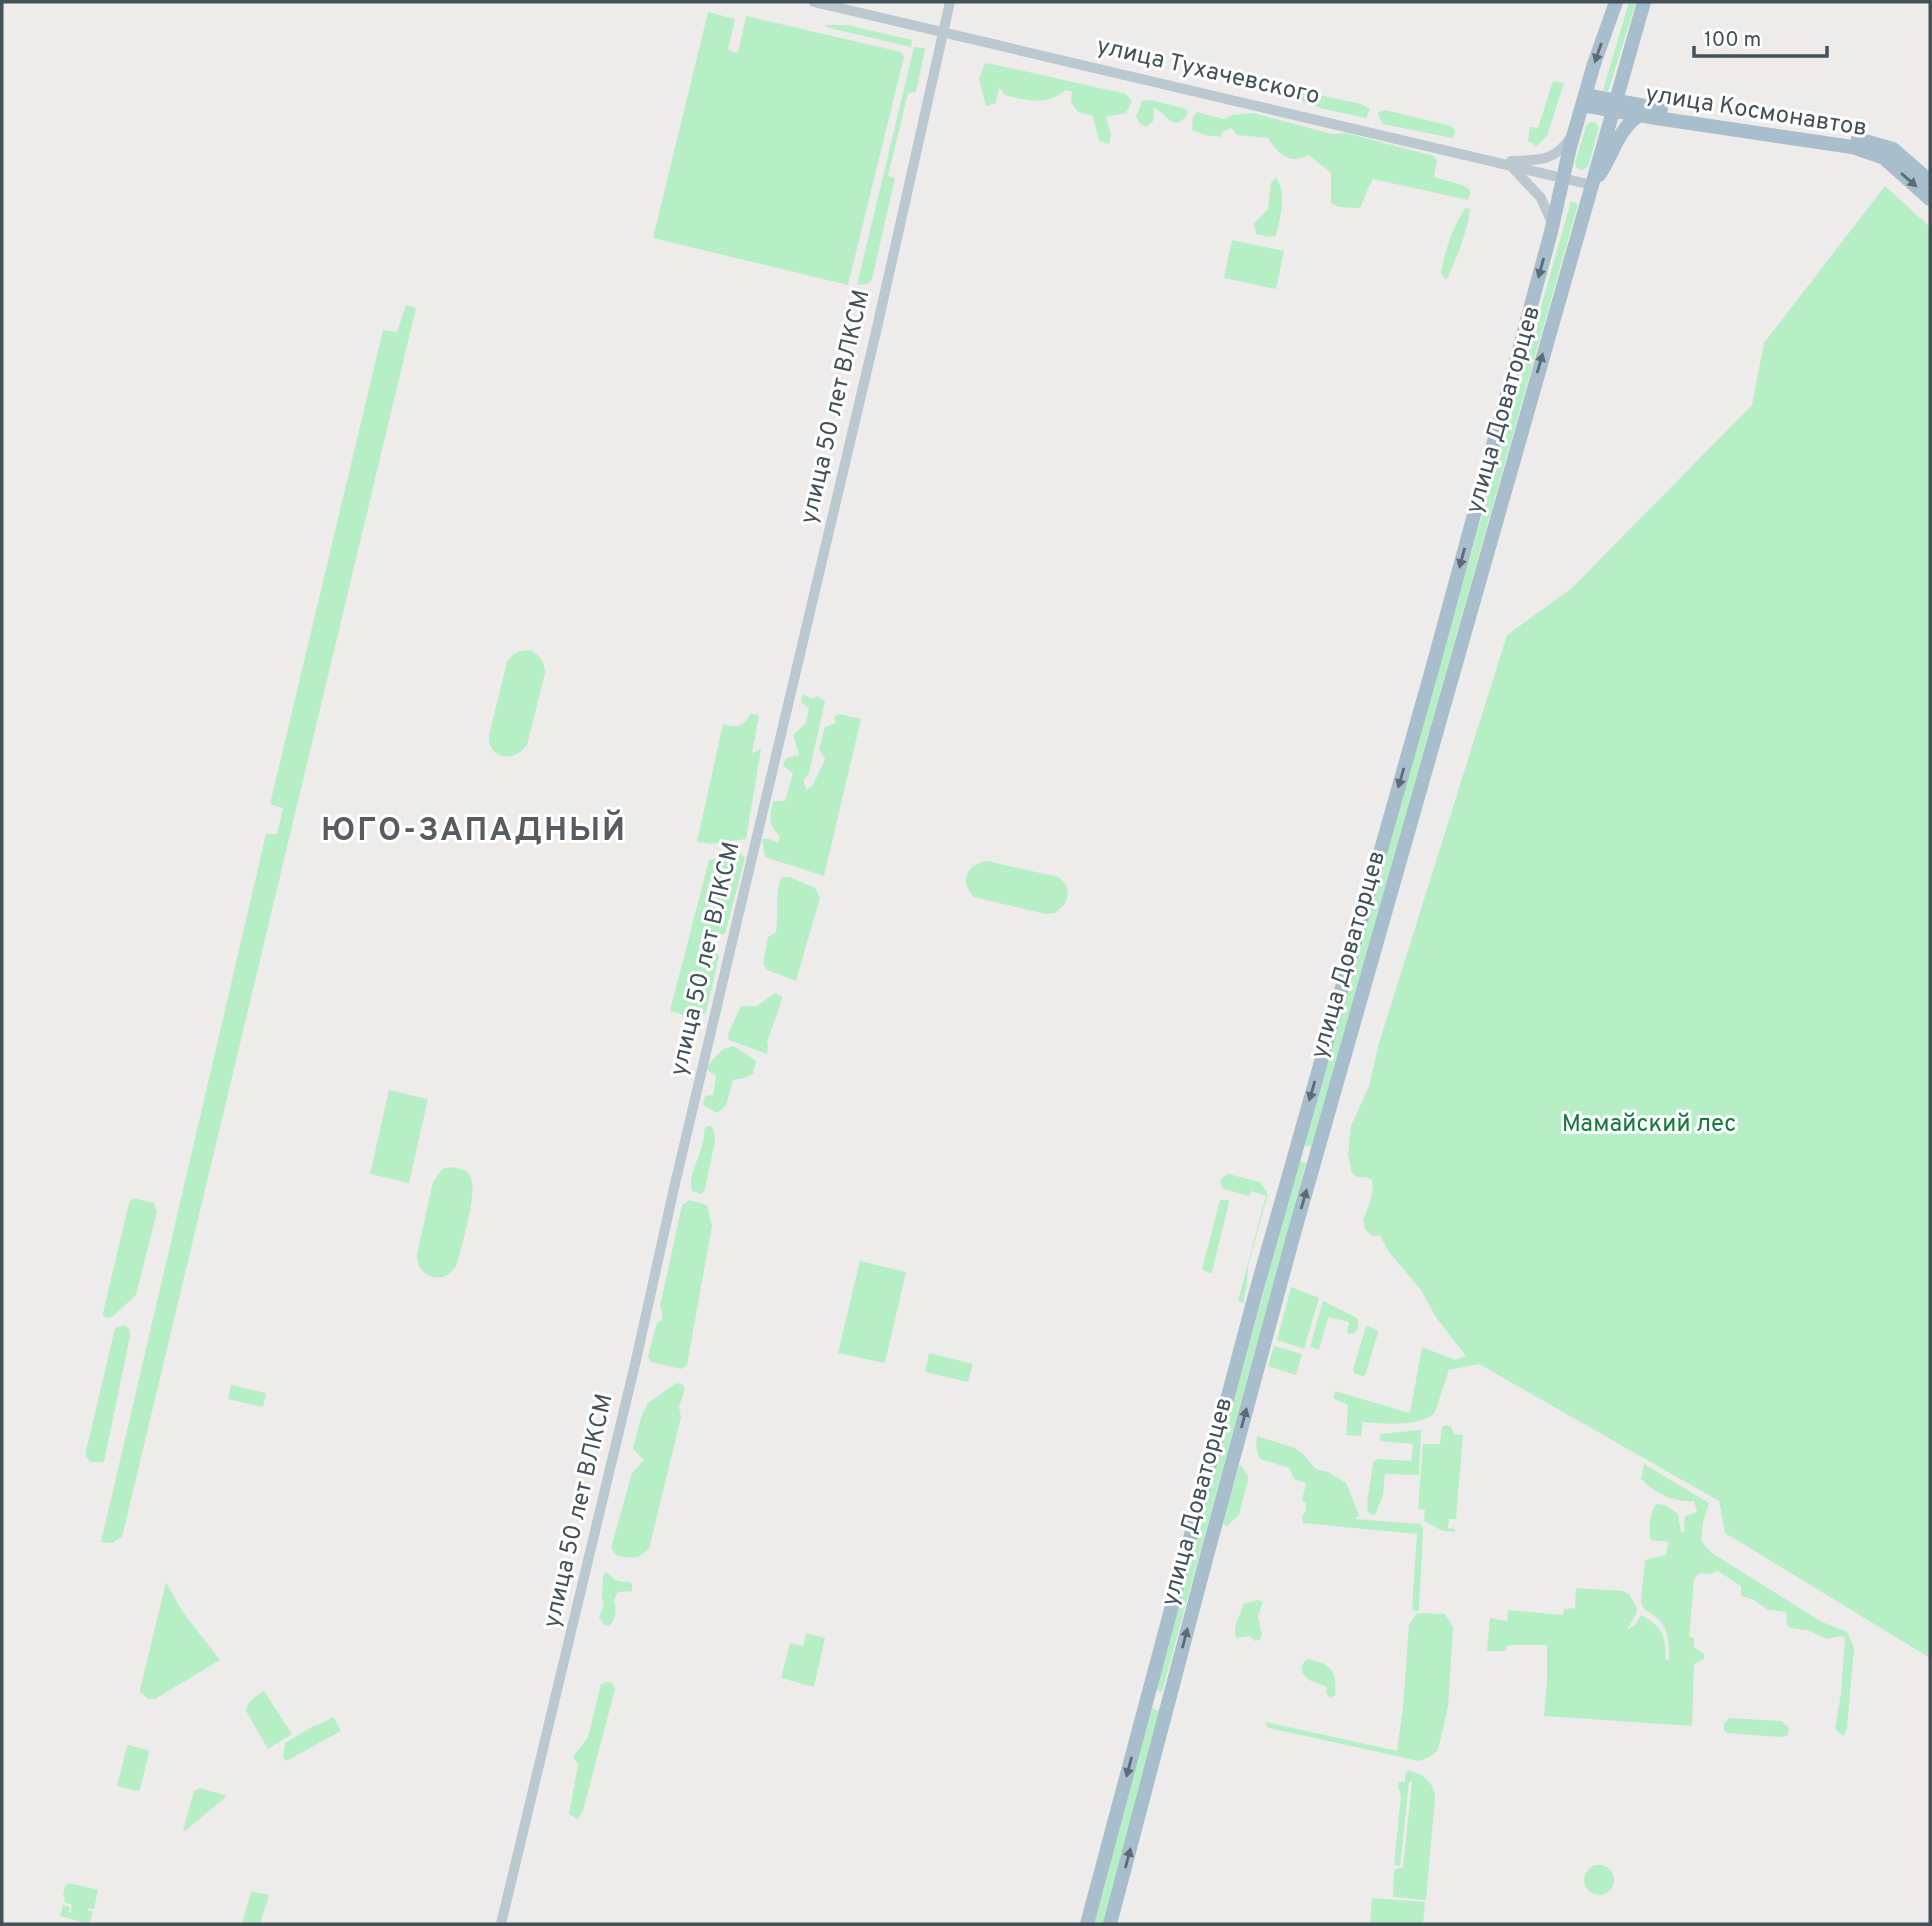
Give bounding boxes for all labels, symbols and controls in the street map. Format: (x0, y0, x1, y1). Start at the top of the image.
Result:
scale bar (1694, 14, 1827, 58)
text: 100 m (1704, 27, 1761, 54)
street label: улица Тухачевского (1094, 32, 1322, 112)
one-way arrow (1592, 43, 1603, 64)
street label: улица Космонавтов (1643, 80, 1869, 144)
one-way arrow (1900, 172, 1917, 187)
one-way arrow (1536, 258, 1546, 279)
street label: улица 50 лет ВЛКСМ (794, 287, 878, 527)
street label: улица Доваторцев (1460, 303, 1548, 517)
one-way arrow (1536, 353, 1546, 374)
one-way arrow (1456, 548, 1467, 570)
one-way arrow (1396, 767, 1406, 788)
district label: ЮГО-ЗАПАДНЫЙ (321, 809, 627, 852)
street label: улица 50 лет ВЛКСМ (664, 839, 748, 1079)
street label: улица Доваторцев (1305, 848, 1393, 1062)
one-way arrow (1307, 1081, 1317, 1102)
park label: Мамайский лес (1562, 1110, 1736, 1140)
one-way arrow (1299, 1188, 1310, 1210)
street label: улица 50 лет ВЛКСМ (537, 1391, 621, 1631)
street label: улица Доваторцев (1156, 1394, 1240, 1610)
one-way arrow (1239, 1407, 1250, 1429)
one-way arrow (1180, 1627, 1191, 1649)
one-way arrow (1123, 1756, 1134, 1778)
one-way arrow (1123, 1847, 1134, 1869)

